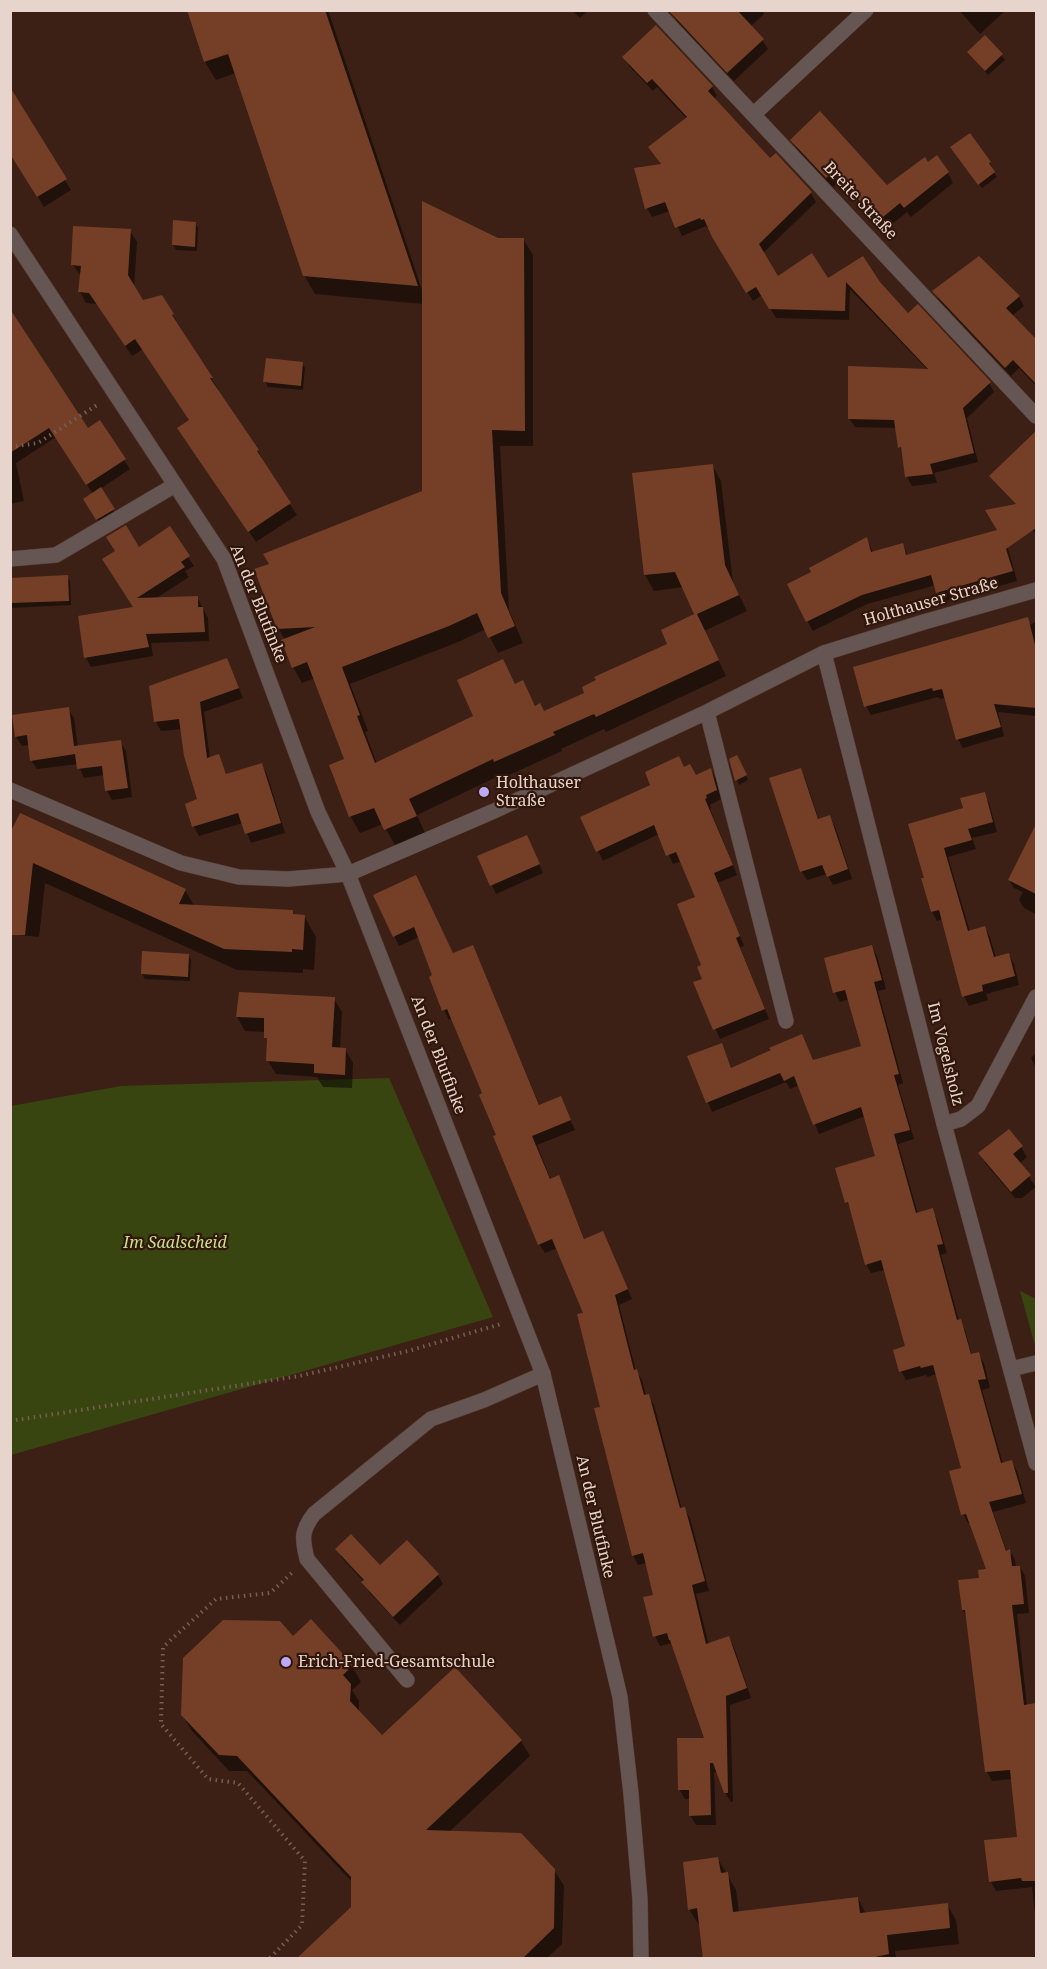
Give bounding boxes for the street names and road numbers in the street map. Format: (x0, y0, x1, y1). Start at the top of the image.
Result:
street label: Breite Straße (819, 158, 901, 244)
street label: An der Blutfinke (226, 542, 290, 666)
street label: Holthauser Straße (862, 574, 1000, 630)
street label: An der Blutfinke (407, 993, 469, 1117)
street label: Im Vogelsholz (923, 1000, 967, 1108)
street label: An der Blutfinke (572, 1454, 618, 1580)

